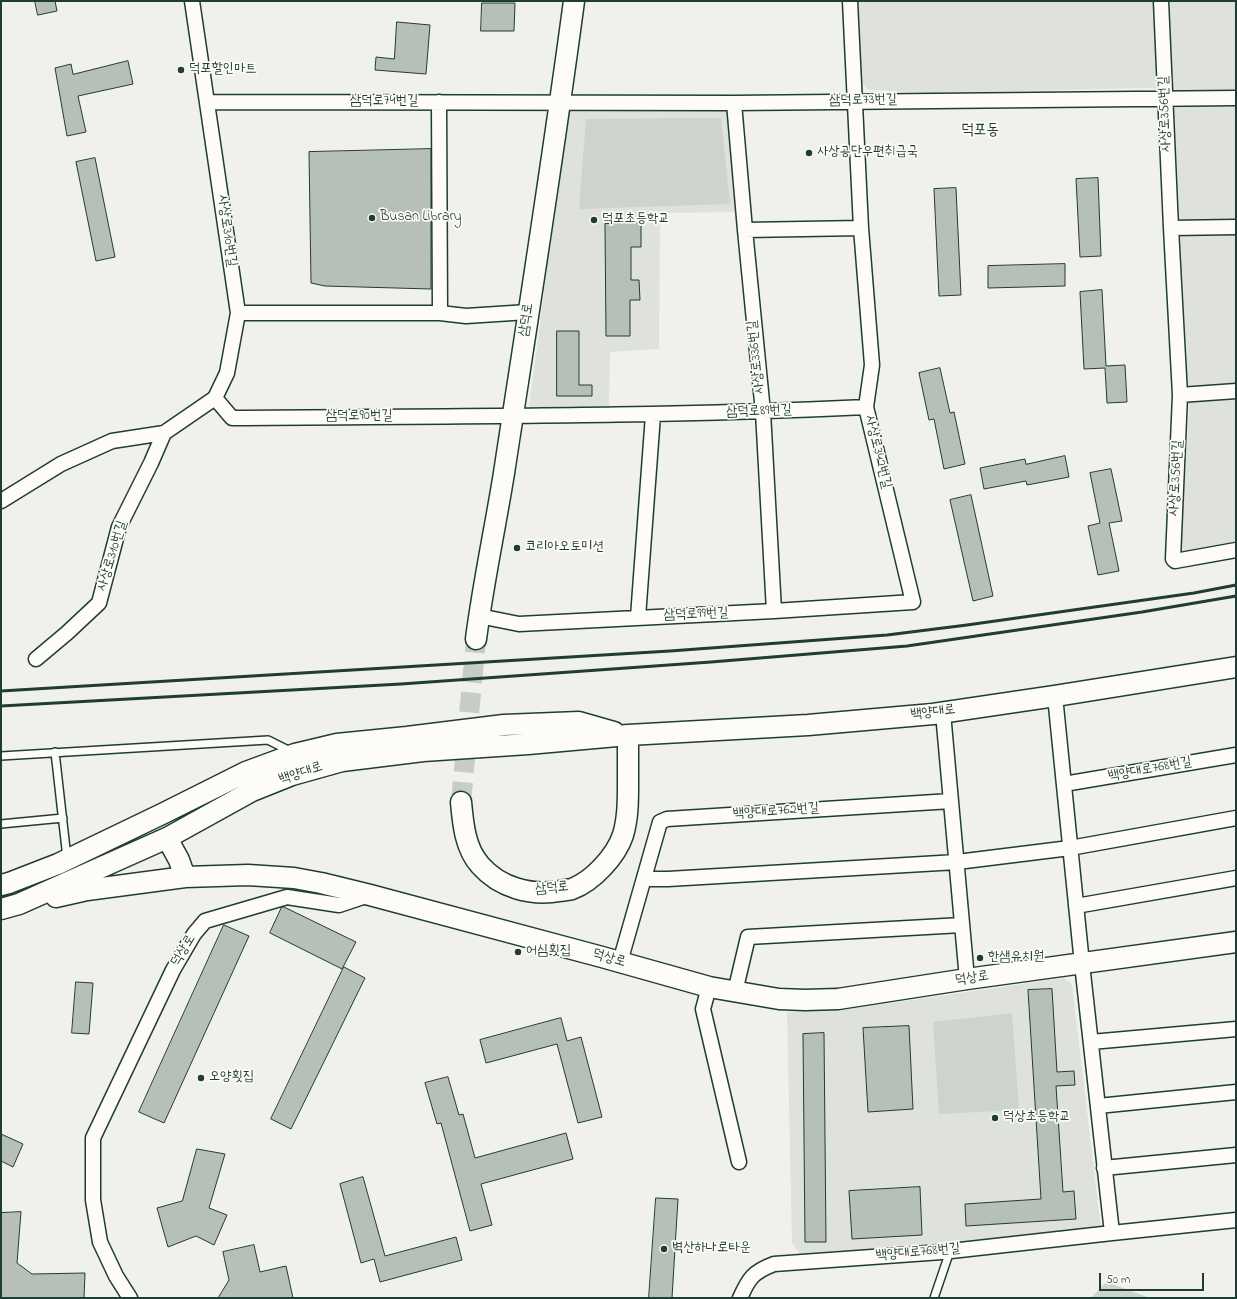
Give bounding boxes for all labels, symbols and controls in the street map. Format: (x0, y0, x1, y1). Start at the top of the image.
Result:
place label: 덕포할인마트 (189, 62, 257, 78)
marker: 덕포할인마트 (176, 65, 186, 75)
street label: 사상로356번길 (1156, 76, 1176, 152)
street label: 삼덕로73번길 (829, 92, 897, 110)
street label: 삼덕로74번길 (350, 94, 418, 110)
district label: 덕포동 (961, 121, 999, 141)
place label: 사상공단우편취급국 (817, 145, 918, 161)
marker: 사상공단우편취급국 (804, 148, 814, 158)
street label: 사상로310번길 (213, 194, 239, 268)
place label: Busan Library (380, 210, 462, 226)
place label: 덕포초등학교 (602, 212, 670, 228)
marker: Busan Library (367, 213, 377, 223)
marker: 덕포초등학교 (589, 215, 599, 225)
street label: 삼덕로 (516, 302, 538, 338)
street label: 사상로336번길 (745, 319, 769, 395)
street label: 삼덕로89번길 (726, 402, 792, 422)
street label: 삼덕로90번길 (326, 409, 392, 425)
street label: 사상로342번길 (860, 414, 894, 490)
street label: 사상로356번길 (1167, 439, 1187, 517)
street label: 사상로310번길 (94, 519, 132, 593)
place label: 코리아오토미션 (525, 540, 604, 556)
marker: 코리아오토미션 (512, 543, 522, 553)
street label: 삼덕로99번길 (663, 605, 729, 625)
street label: 백양대로 (910, 702, 956, 724)
street label: 백양대로768번길 (1107, 754, 1193, 786)
street label: 백양대로 (277, 759, 325, 789)
street label: 백양대로762번길 (732, 801, 820, 823)
street label: 삼덕로 (534, 879, 570, 899)
street label: 덕상로 (168, 932, 200, 970)
place label: 어심횟집 (526, 944, 571, 960)
street label: 덕상로 (590, 946, 628, 972)
marker: 어심횟집 (513, 947, 523, 957)
place label: 한샘유치원 (988, 950, 1044, 966)
marker: 한샘유치원 (975, 953, 985, 963)
street label: 덕상로 (954, 968, 990, 990)
place label: 오양횟집 (209, 1070, 254, 1086)
marker: 오양횟집 (196, 1073, 206, 1083)
place label: 덕상초등학교 (1003, 1110, 1071, 1126)
marker: 덕상초등학교 (990, 1113, 1000, 1123)
place label: 벽산하나로타운 (672, 1241, 751, 1257)
street label: 백양대로768번길 (875, 1241, 961, 1265)
marker: 벽산하나로타운 (659, 1244, 669, 1254)
scale bar (1101, 1265, 1206, 1291)
text: 50 m (1106, 1271, 1130, 1289)

